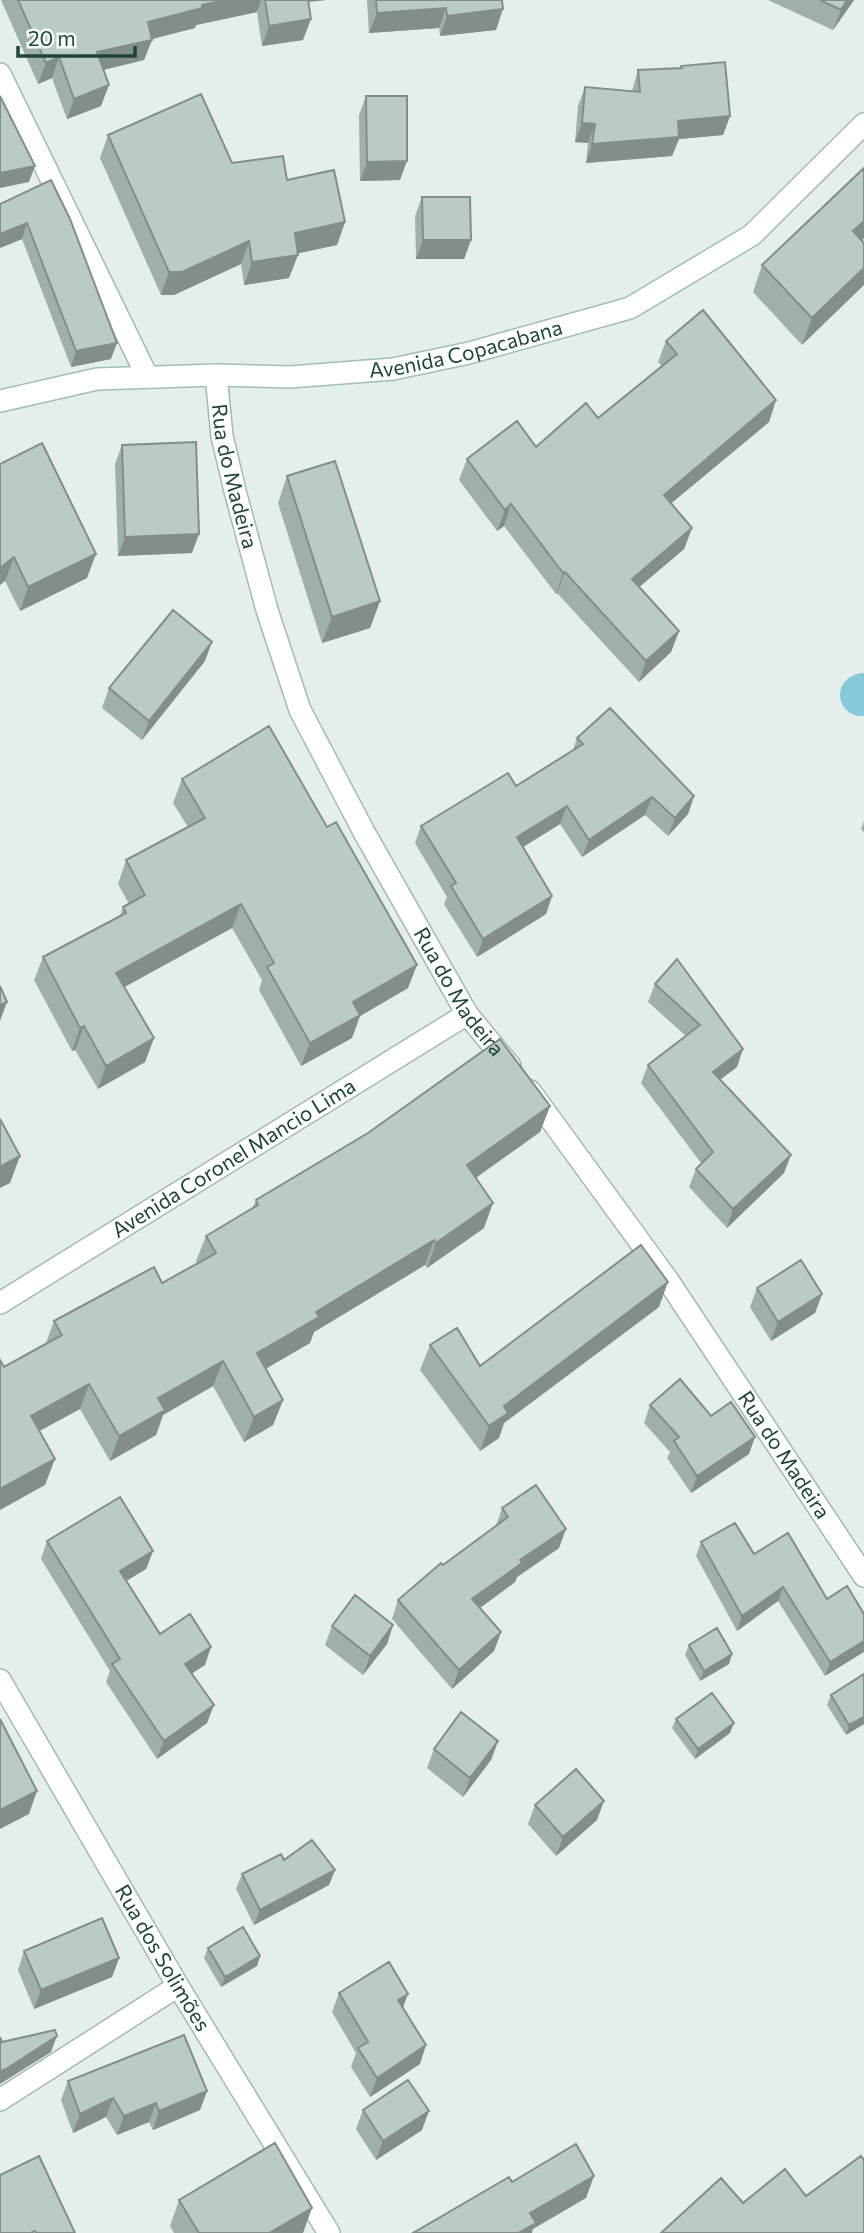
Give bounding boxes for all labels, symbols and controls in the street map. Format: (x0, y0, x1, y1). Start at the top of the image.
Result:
scale bar (18, 14, 135, 58)
text: 20 m (28, 25, 76, 50)
street label: Avenida Copacabana (368, 314, 565, 382)
street label: Rua do Madeira (208, 402, 264, 551)
street label: Rua do Madeira (410, 922, 510, 1060)
street label: Avenida Coronel Mancio Lima (107, 1072, 359, 1242)
street label: Rua do Madeira (734, 1386, 836, 1523)
street label: Rua dos Solimões (111, 1880, 217, 2035)

